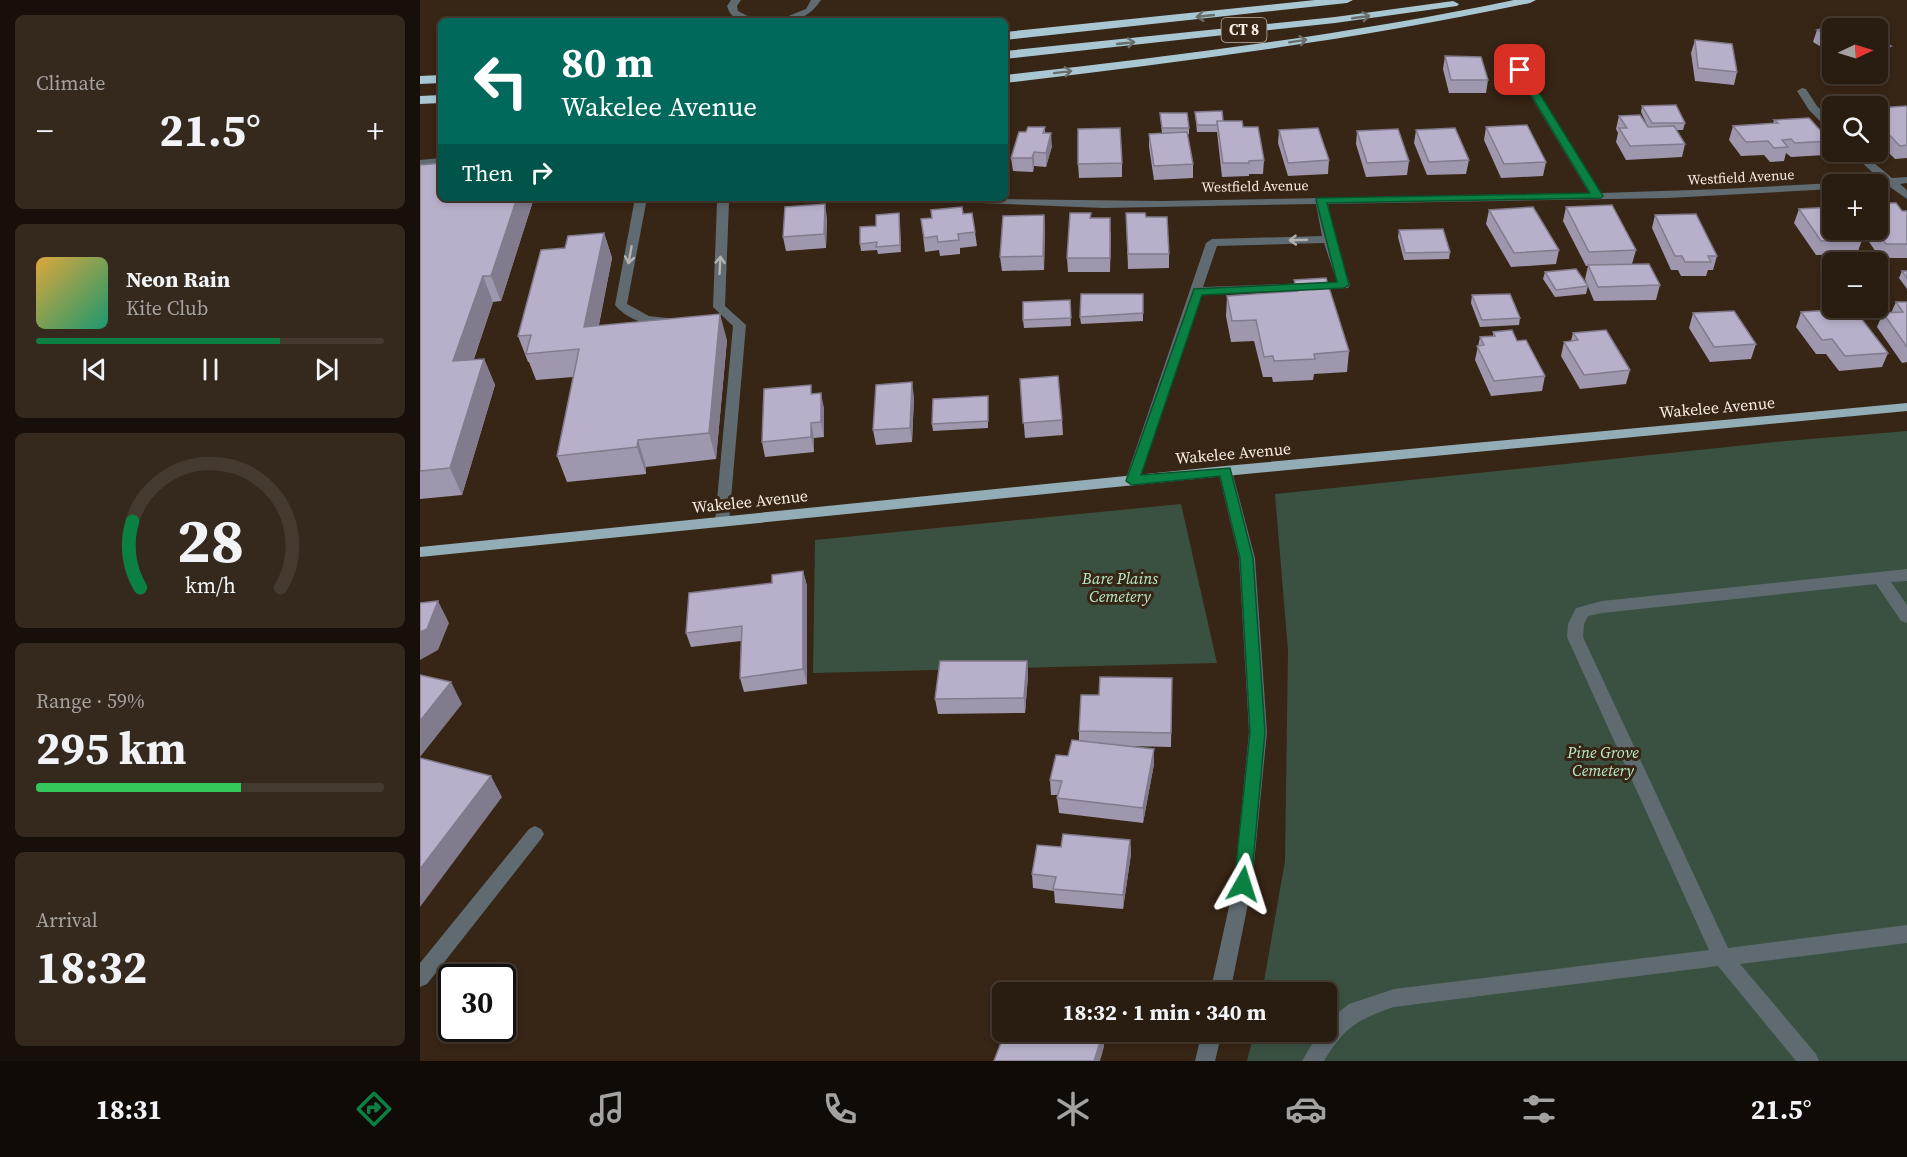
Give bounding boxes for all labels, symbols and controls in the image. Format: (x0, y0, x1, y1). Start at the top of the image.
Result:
one-way arrow (1196, 11, 1216, 22)
one-way arrow (1351, 11, 1371, 22)
road number: CT 8 (1222, 18, 1266, 42)
north arrow (1822, 18, 1888, 84)
map controls (1822, 18, 1888, 318)
text: 80 m (561, 33, 654, 91)
one-way arrow (1288, 35, 1307, 46)
one-way arrow (1115, 37, 1135, 48)
icon: left (462, 42, 540, 120)
pin (1494, 44, 1545, 95)
icon: arrive (1503, 53, 1536, 86)
one-way arrow (1053, 67, 1073, 78)
text: Climate (36, 69, 105, 97)
text: Wakelee Avenue (561, 88, 757, 125)
button: search (1822, 96, 1888, 162)
text: 21.5° (159, 99, 261, 161)
text: − (36, 108, 54, 153)
text: + (367, 108, 384, 153)
icon: right (525, 156, 558, 189)
text: Then (462, 158, 513, 188)
street label: Westfield Avenue (1687, 164, 1795, 190)
button: + (1822, 174, 1888, 240)
street label: Westfield Avenue (1201, 175, 1309, 197)
one-way arrow (1288, 234, 1308, 246)
one-way arrow (624, 245, 635, 265)
button: − (1822, 252, 1888, 318)
one-way arrow (715, 255, 726, 275)
text: Neon Rain (126, 264, 230, 294)
text: Kite Club (126, 294, 208, 322)
icon: previous (78, 353, 111, 386)
icon: pause (194, 353, 227, 386)
icon: next (310, 353, 343, 386)
street label: Wakelee Avenue (1658, 391, 1776, 423)
street label: Wakelee Avenue (1174, 437, 1292, 469)
street label: Wakelee Avenue (691, 484, 809, 518)
text: 28 (176, 497, 244, 583)
park label: Bare Plains Cemetery (1081, 567, 1158, 607)
text: km/h (184, 571, 236, 600)
text: Range · 59% (36, 687, 145, 715)
text: 295 km (36, 717, 187, 779)
park label: Pine Grove Cemetery (1566, 741, 1639, 781)
position arrow (1211, 852, 1275, 916)
text: Arrival (36, 906, 98, 934)
text: 18:32 (36, 936, 147, 998)
speed limit sign: 30 (438, 964, 516, 1042)
text: 18:32 · 1 min · 340 m (1063, 997, 1266, 1027)
icon: directions (353, 1088, 395, 1130)
icon: music (586, 1088, 628, 1130)
icon: phone (819, 1088, 861, 1130)
icon: climate (1052, 1088, 1094, 1130)
icon: car (1285, 1088, 1327, 1130)
icon: filters (1518, 1088, 1560, 1130)
text: 18:31 (95, 1091, 162, 1128)
text: 21.5° (1751, 1091, 1812, 1128)

